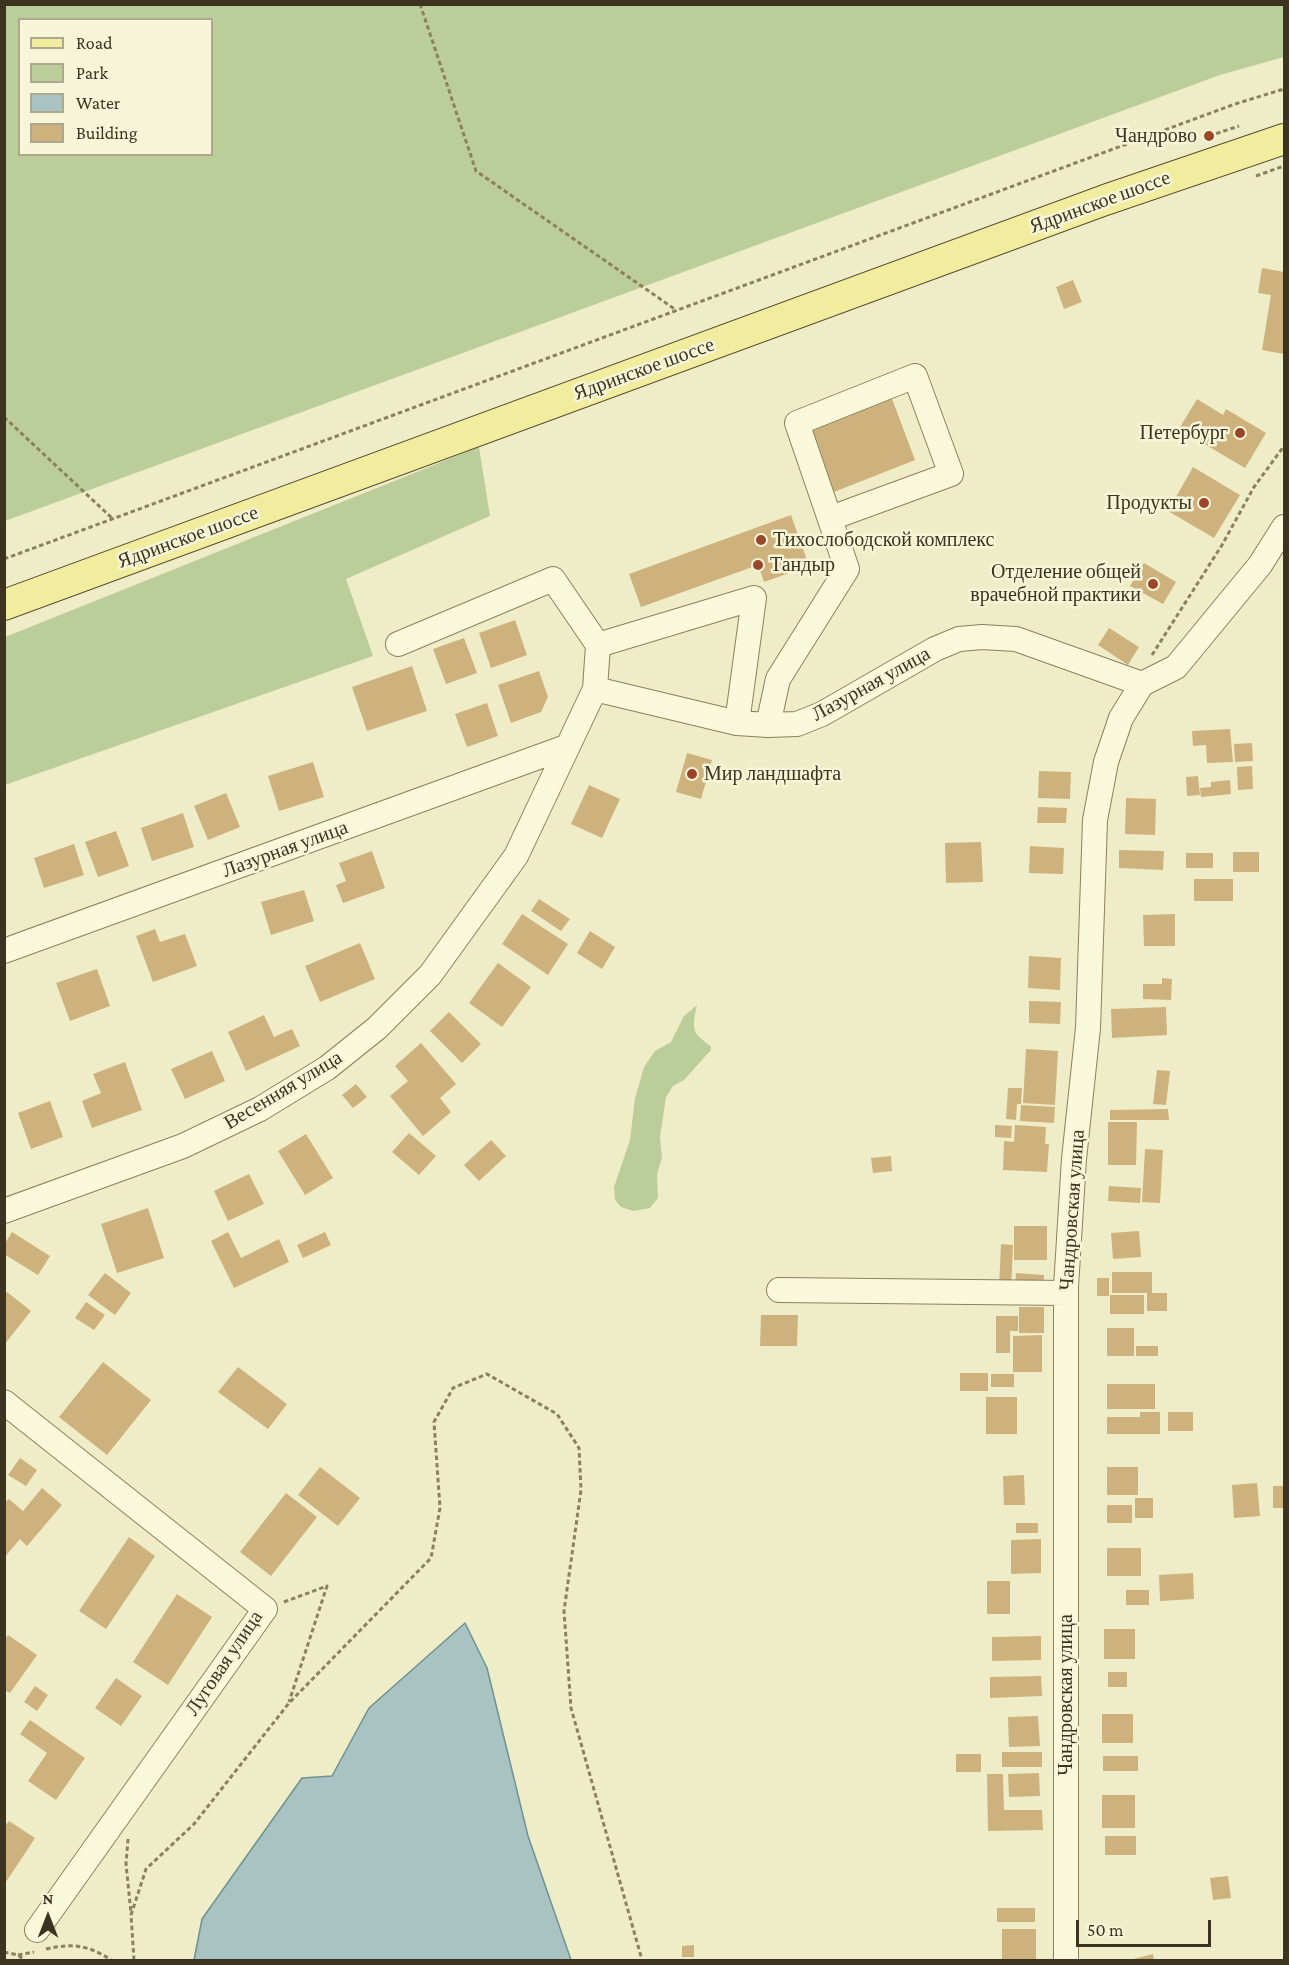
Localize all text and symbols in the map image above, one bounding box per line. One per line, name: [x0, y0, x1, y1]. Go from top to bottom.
legend: [18, 18, 213, 156]
text: Road: [76, 33, 113, 53]
text: Park: [76, 63, 108, 83]
text: Water: [76, 93, 120, 113]
text: Building: [76, 123, 137, 143]
place label: Чандрово: [1115, 124, 1197, 148]
marker: Чандрово: [1202, 129, 1216, 143]
street label: Ядринское шоссе: [1026, 165, 1174, 239]
street label: Ядринское шоссе: [570, 332, 718, 406]
place label: Петербург: [1139, 421, 1228, 445]
marker: Петербург: [1233, 426, 1247, 440]
place label: Продукты: [1106, 491, 1192, 515]
marker: Продукты: [1197, 496, 1211, 510]
street label: Ядринское шоссе: [114, 500, 262, 574]
place label: Тихослободской комплекс: [773, 528, 994, 552]
marker: Тихослободской комплекс: [754, 533, 768, 547]
place label: Тандыр: [770, 553, 835, 577]
marker: Тандыр: [751, 558, 765, 572]
place label: Отделение общей врачебной практики: [970, 560, 1141, 607]
marker: Отделение общей врачебной практики: [1146, 577, 1160, 591]
street label: Лазурная улица: [808, 642, 934, 726]
place label: Мир ландшафта: [704, 762, 841, 786]
marker: Мир ландшафта: [685, 767, 699, 781]
street label: Лазурная улица: [219, 815, 351, 883]
street label: Весенняя улица: [220, 1045, 346, 1135]
street label: Чандровская улица: [1054, 1129, 1090, 1291]
street label: Луговая улица: [180, 1606, 268, 1720]
street label: Чандровская улица: [1054, 1614, 1078, 1776]
north arrow: [18, 1887, 78, 1947]
text: N: [43, 1890, 53, 1907]
scale bar: [1079, 1908, 1214, 1946]
text: 50 m: [1087, 1920, 1124, 1940]

